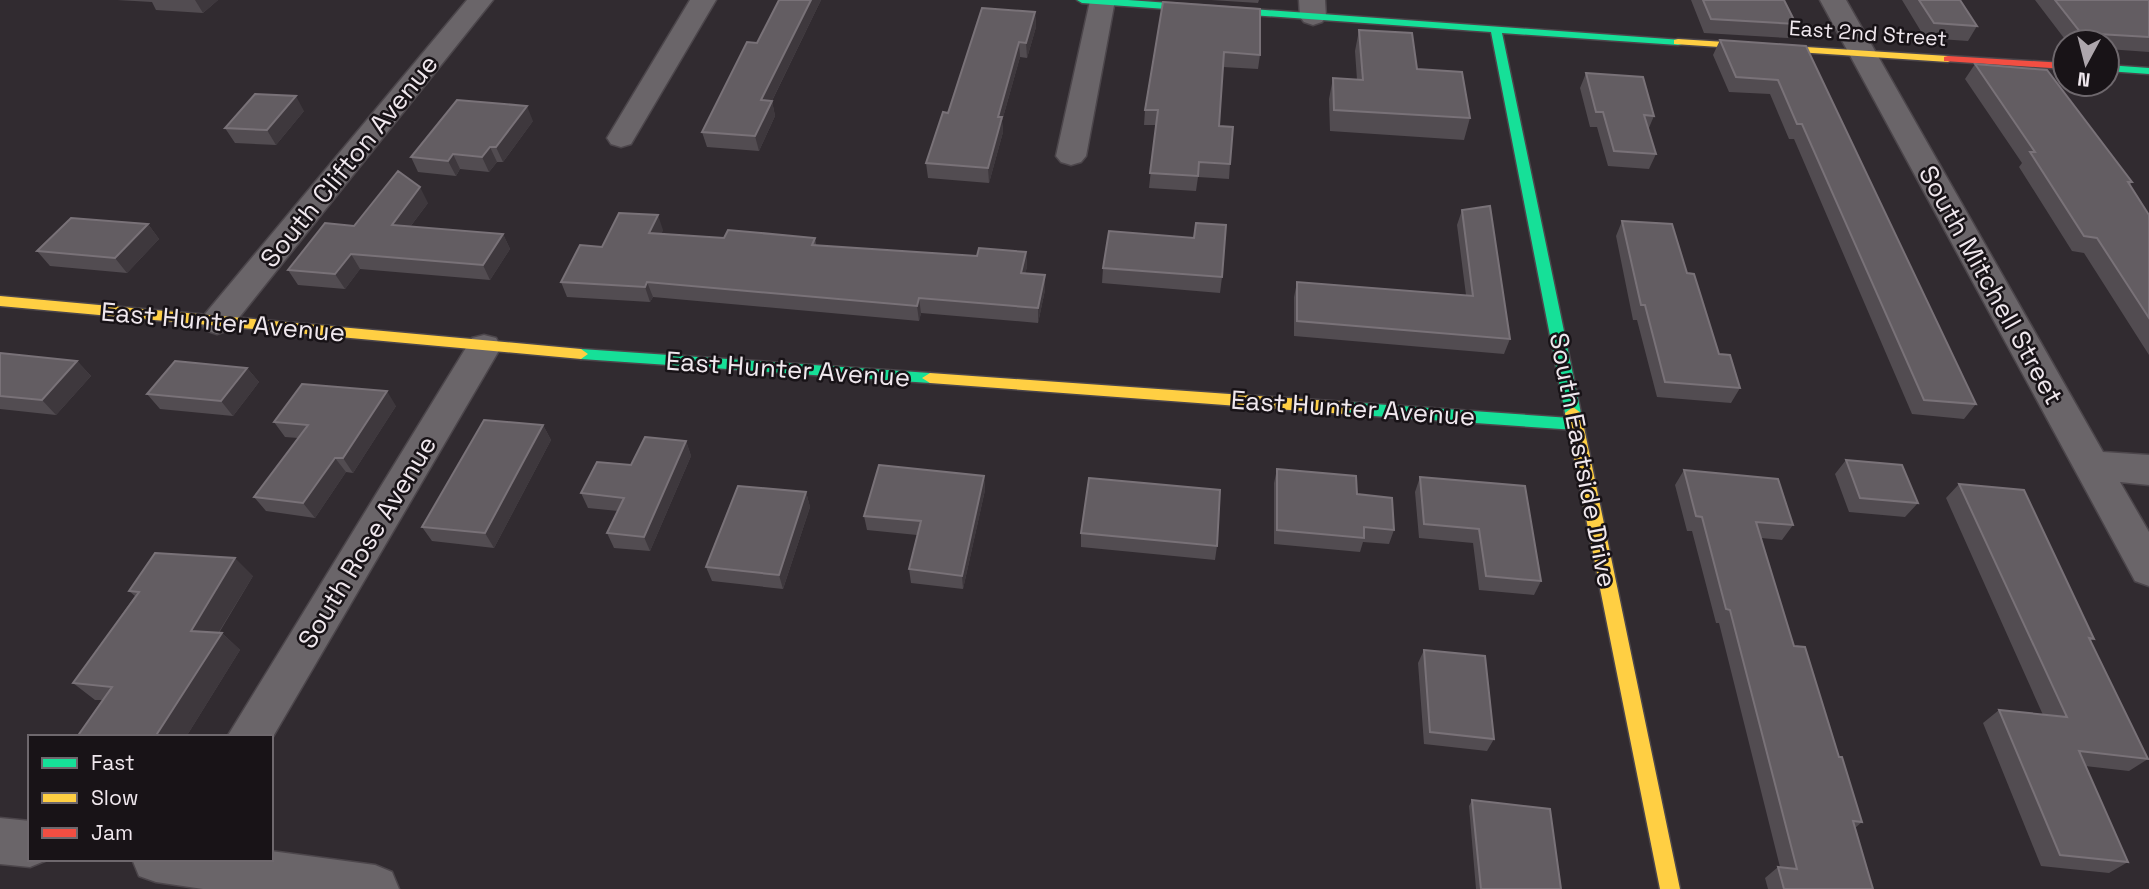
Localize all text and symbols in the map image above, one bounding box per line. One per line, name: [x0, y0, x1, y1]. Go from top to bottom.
street label: East 2nd Street: [1788, 14, 1948, 52]
north arrow: [2051, 28, 2121, 98]
street label: South Clifton Avenue: [253, 47, 445, 275]
text: N: [2076, 66, 2092, 93]
street label: South Mitchell Street: [1911, 159, 2071, 411]
street label: East Hunter Avenue: [100, 294, 346, 350]
street label: South Eastside Drive: [1542, 330, 1624, 590]
street label: East Hunter Avenue: [665, 343, 911, 395]
street label: East Hunter Avenue: [1230, 382, 1476, 434]
street label: South Rose Avenue: [290, 429, 444, 655]
legend: [28, 735, 273, 861]
text: Fast: [91, 749, 135, 776]
text: Slow: [91, 784, 139, 811]
text: Jam: [91, 819, 133, 846]

